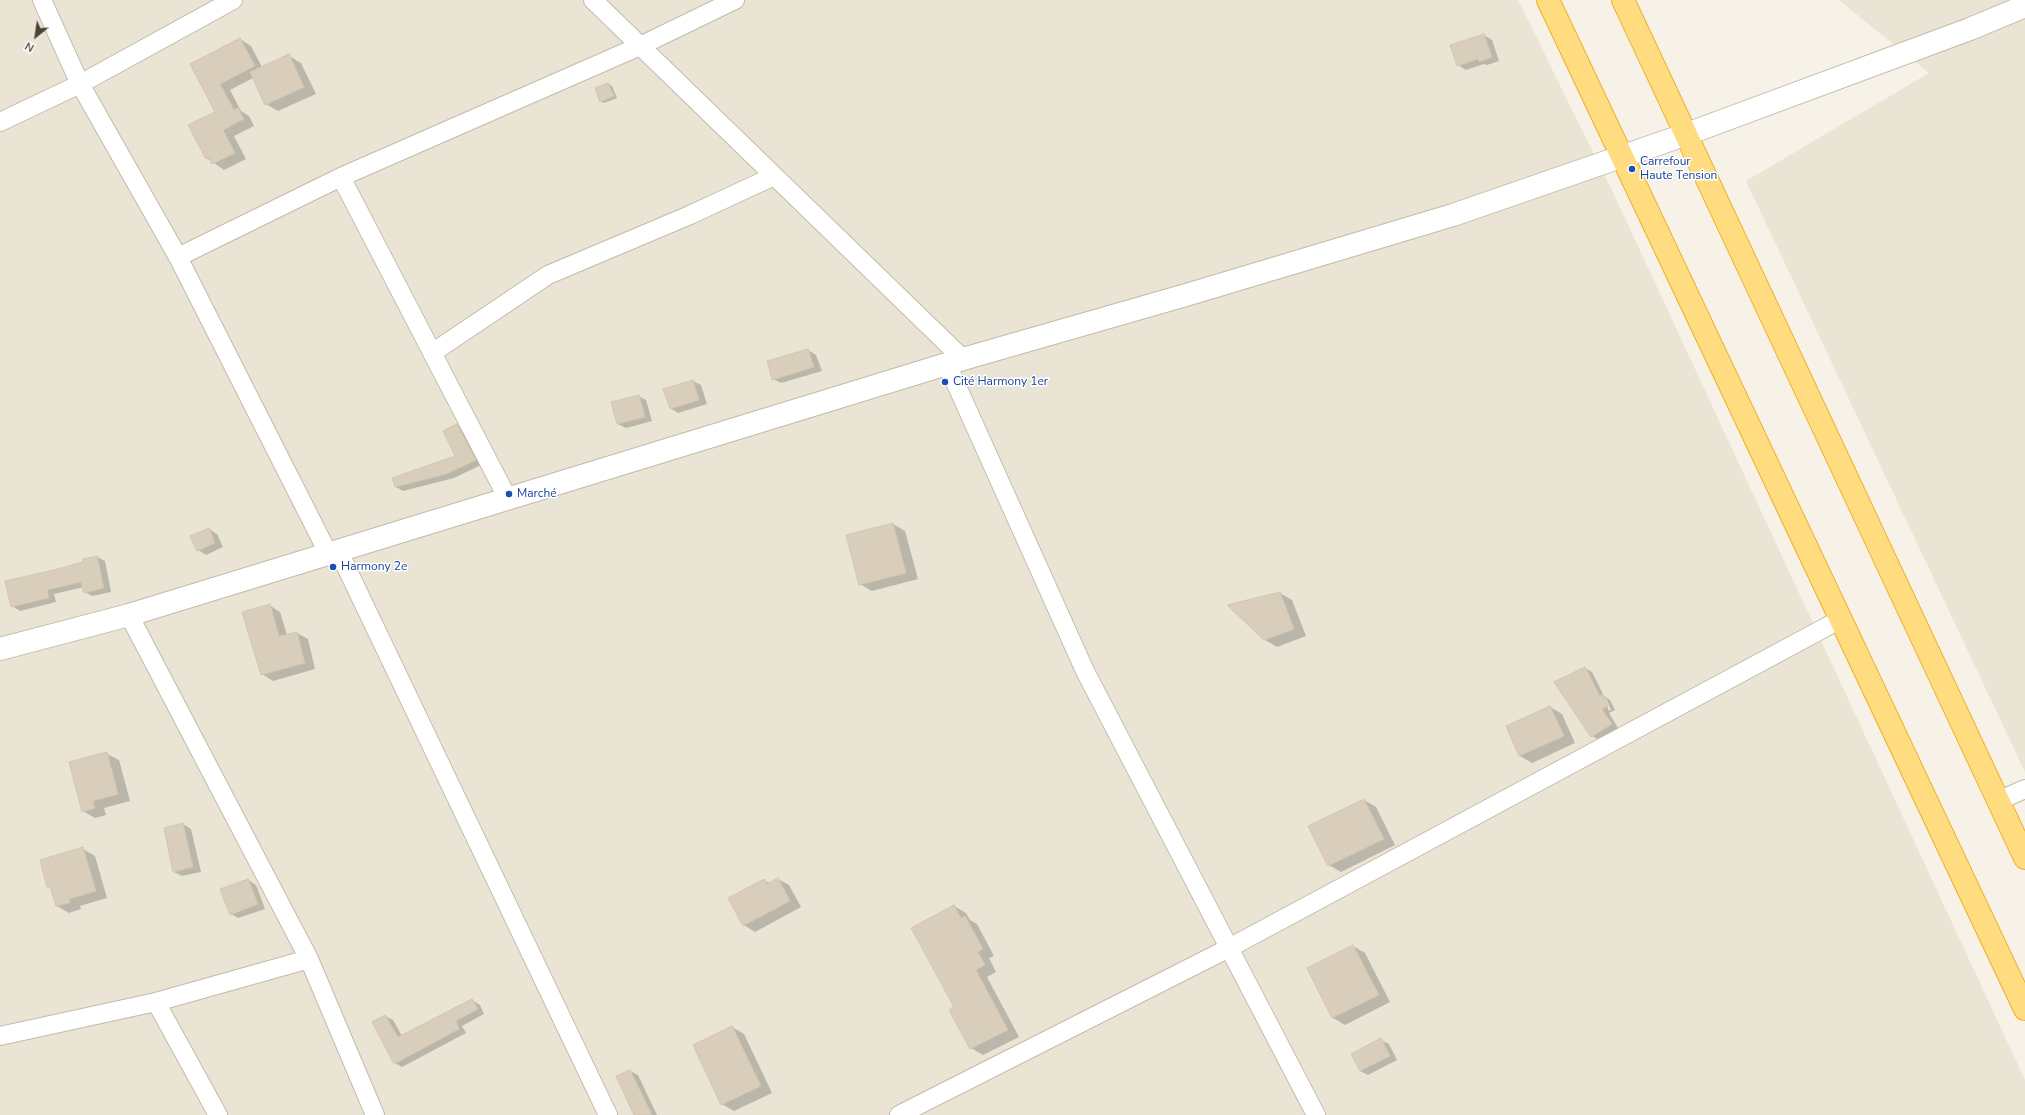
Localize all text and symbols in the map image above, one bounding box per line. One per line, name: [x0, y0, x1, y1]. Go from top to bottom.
north arrow: [16, 16, 56, 56]
text: N: [22, 38, 37, 55]
place label: Carrefour Haute Tension: [1640, 155, 1717, 183]
marker: Carrefour Haute Tension: [1627, 164, 1637, 174]
place label: Cité Harmony 1er: [953, 375, 1048, 389]
marker: Cité Harmony 1er: [940, 377, 950, 387]
place label: Marché: [517, 487, 557, 501]
marker: Marché: [504, 489, 514, 499]
place label: Harmony 2e: [341, 560, 407, 574]
marker: Harmony 2e: [328, 562, 338, 572]

